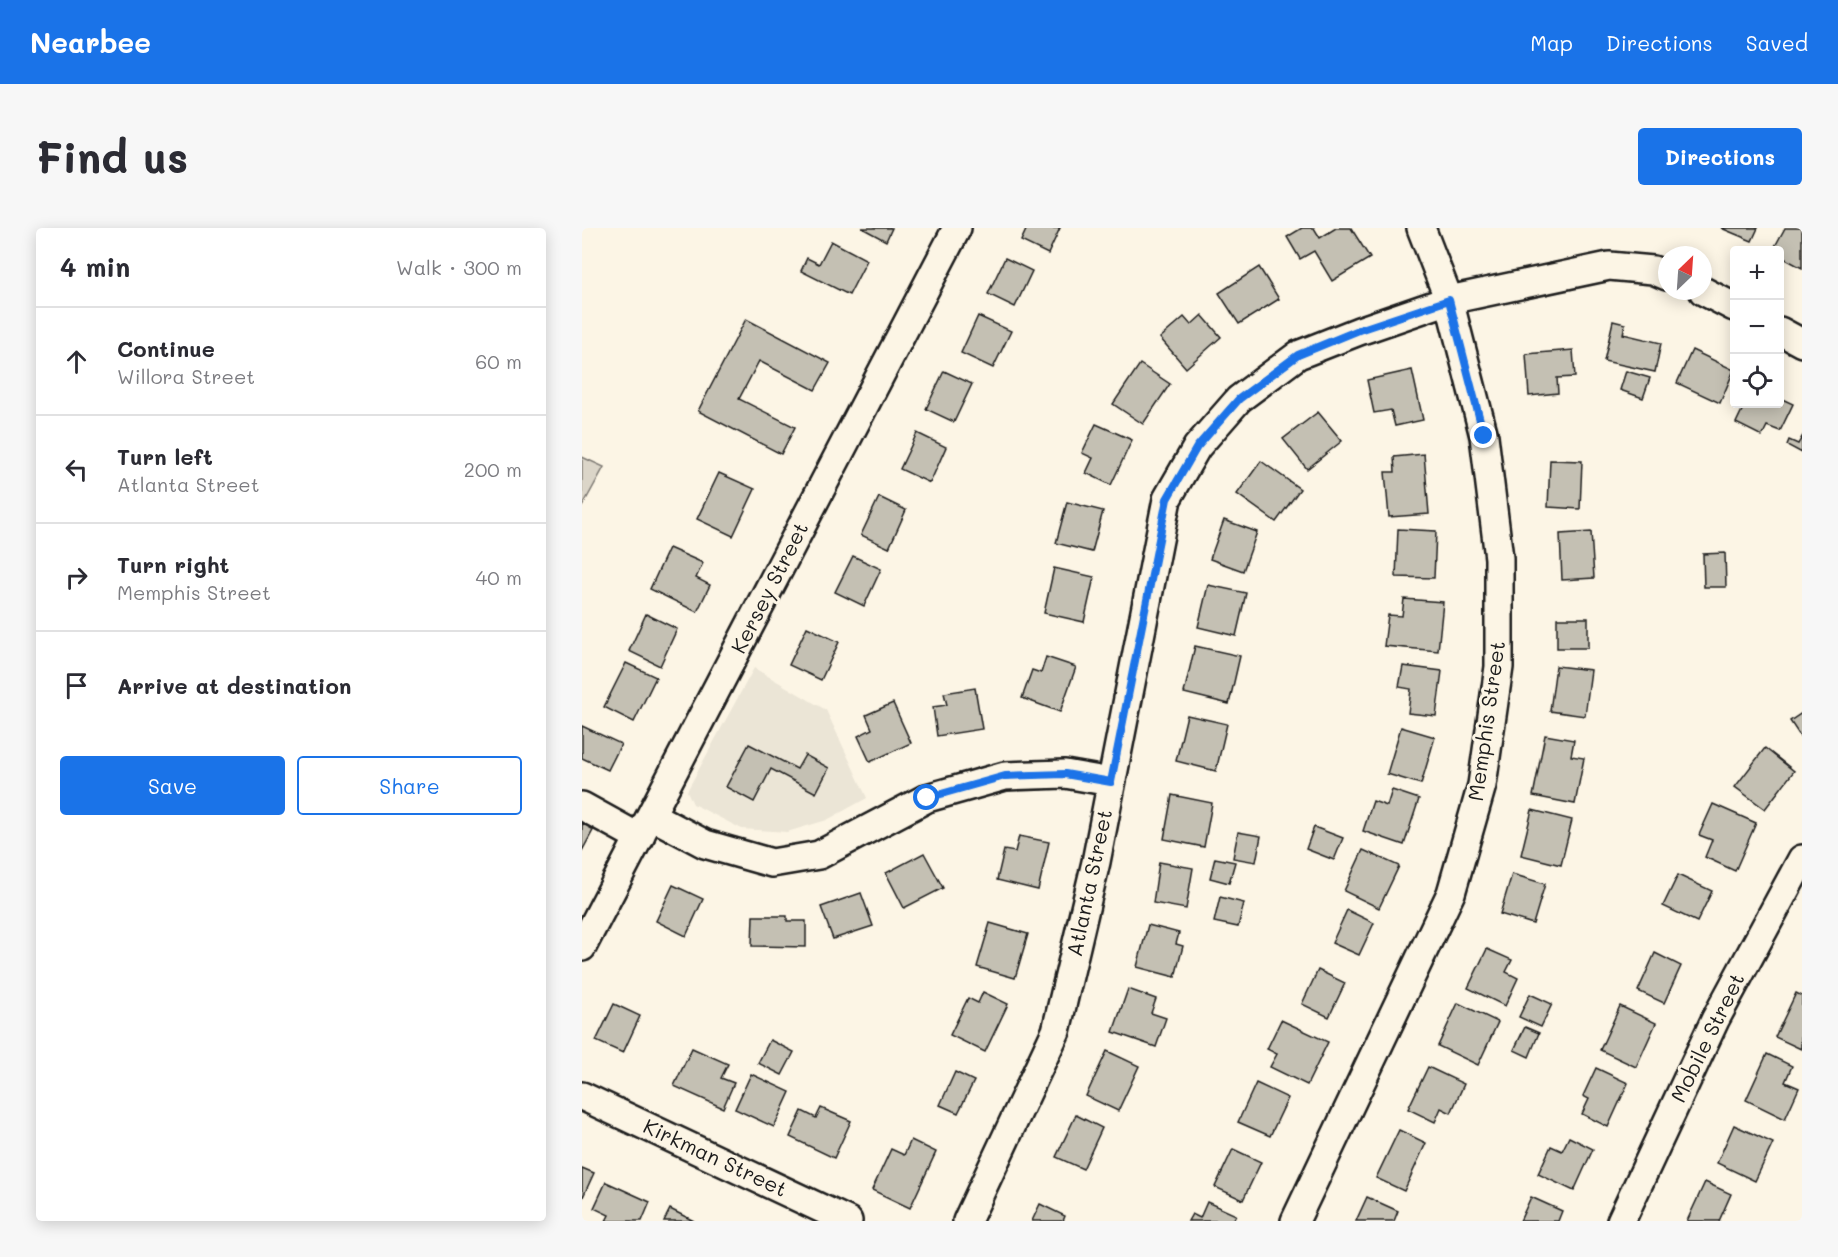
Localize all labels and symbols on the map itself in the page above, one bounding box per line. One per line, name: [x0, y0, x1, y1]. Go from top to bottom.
north arrow: [1658, 246, 1712, 300]
route end: [1470, 422, 1496, 448]
street label: Kersey Street: [724, 517, 813, 658]
street label: Memphis Street: [1461, 639, 1510, 803]
route start: [913, 784, 939, 810]
street label: Atlanta Street: [1060, 807, 1117, 959]
street label: Mobile Street: [1664, 968, 1750, 1107]
street label: Kirkman Street: [639, 1111, 792, 1202]

